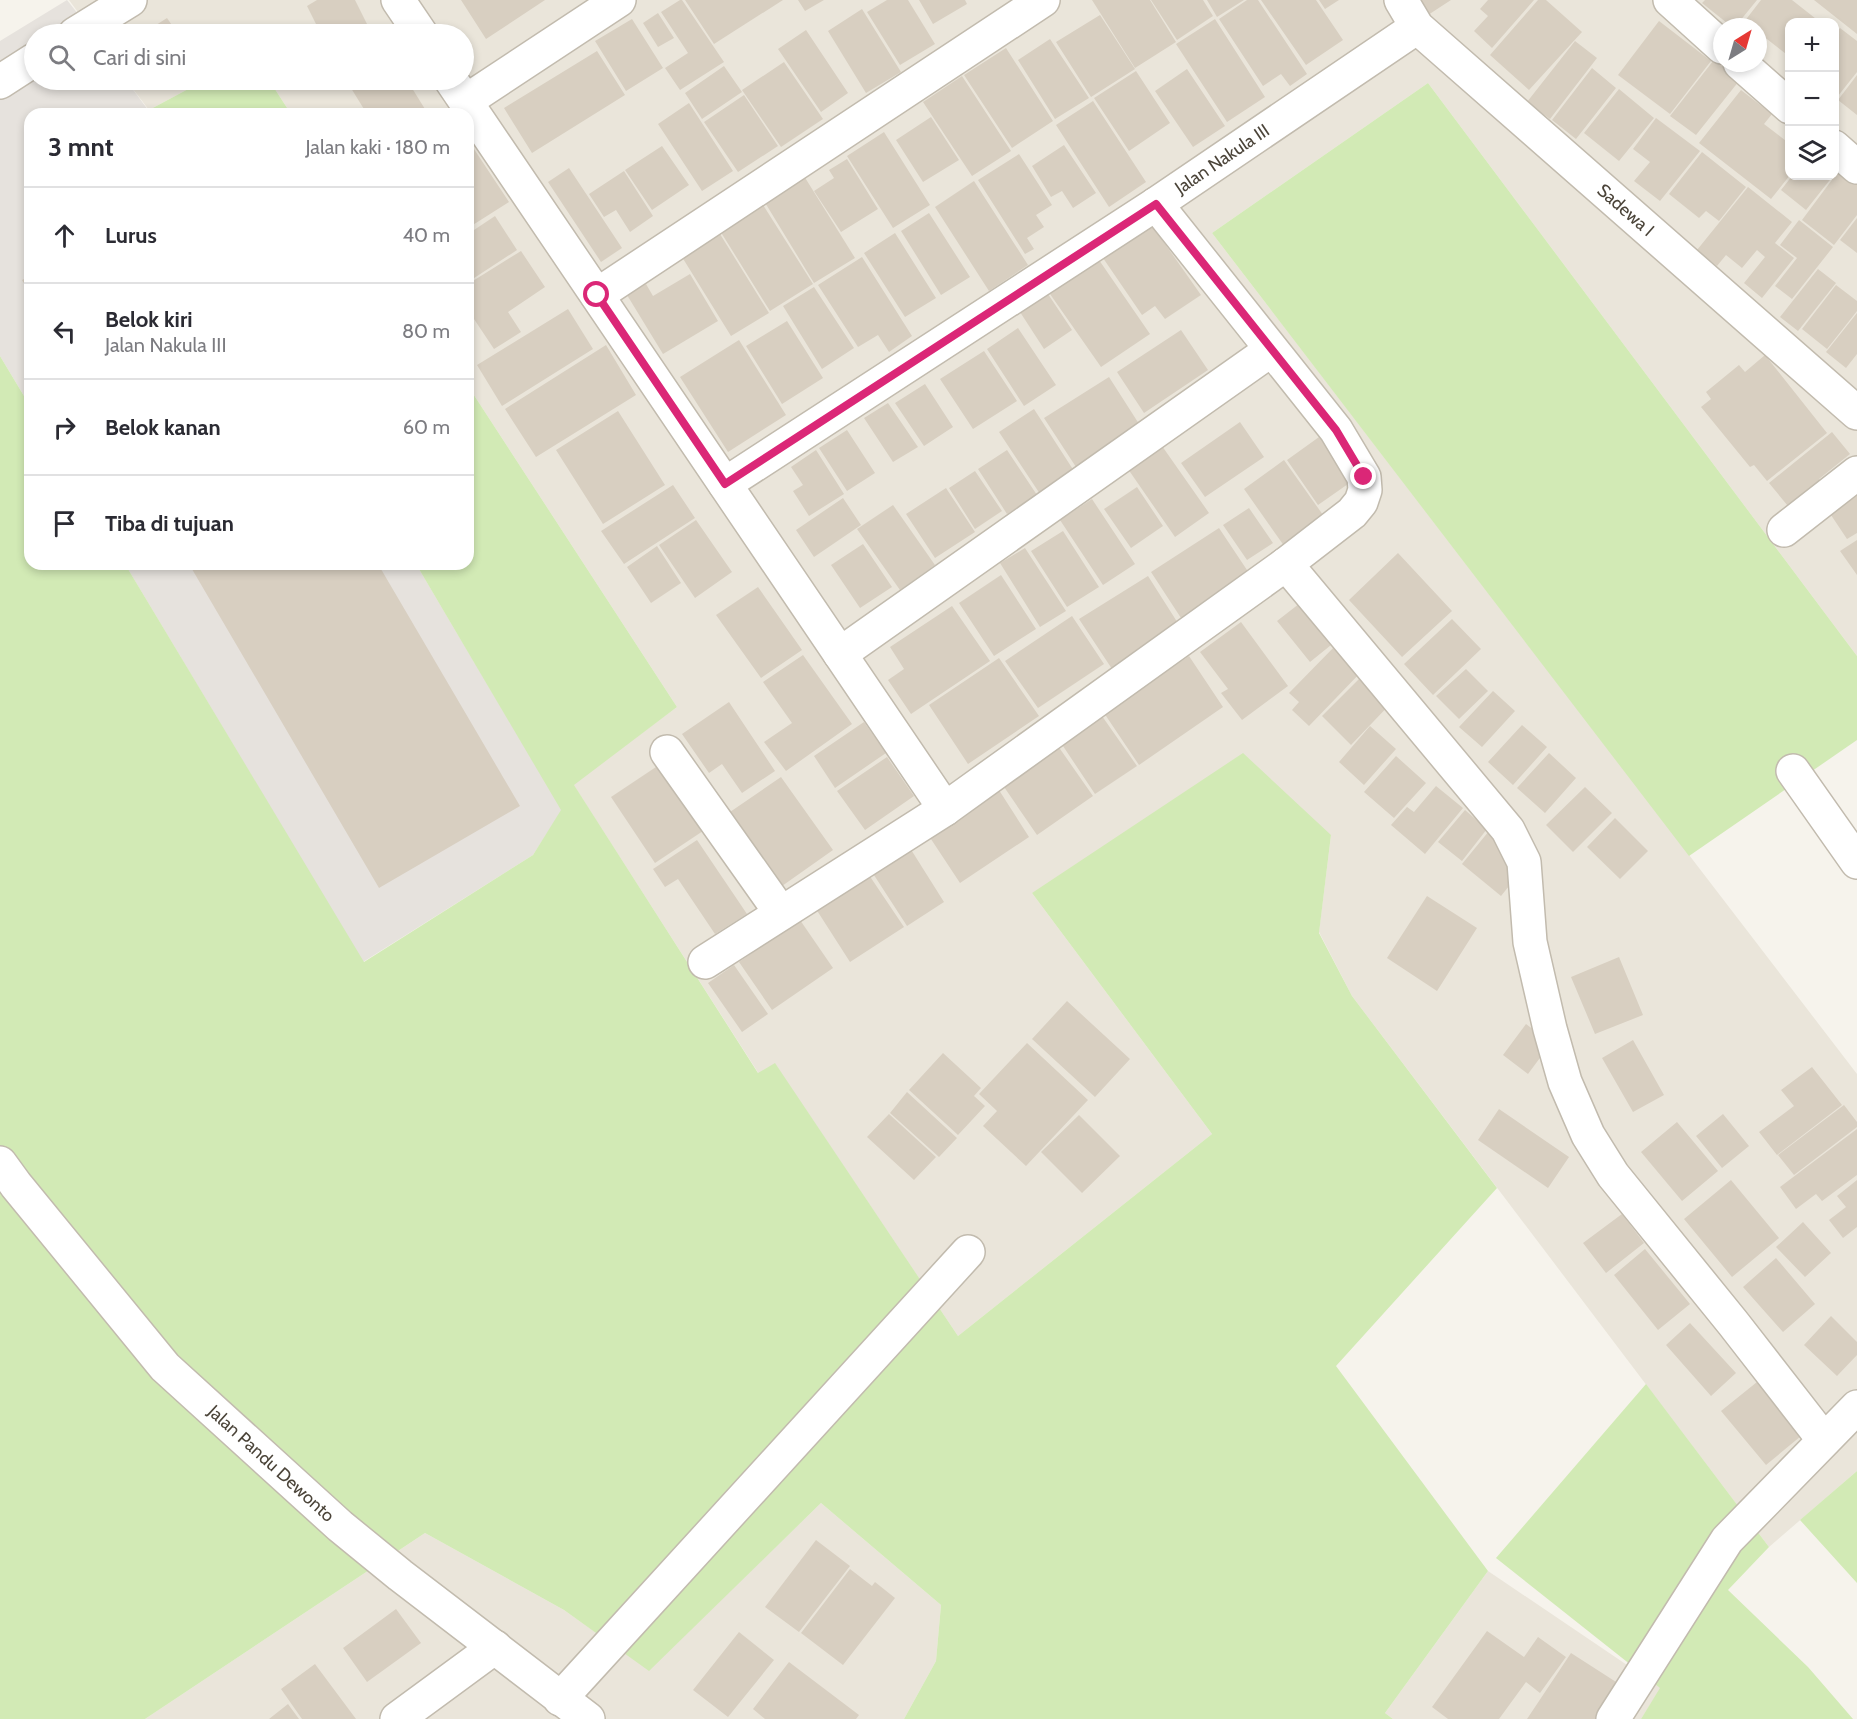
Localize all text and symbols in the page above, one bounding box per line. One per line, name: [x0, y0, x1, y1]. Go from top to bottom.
north arrow: [1713, 18, 1767, 72]
map controls: [1785, 18, 1839, 180]
button: +: [1785, 18, 1839, 72]
search box: [24, 24, 474, 90]
icon: search: [45, 41, 78, 74]
text: Cari di sini: [93, 44, 186, 71]
button: −: [1785, 72, 1839, 126]
street label: Jalan Nakula III: [1170, 119, 1274, 199]
button: layers: [1785, 126, 1839, 180]
text: 3 mnt: [48, 131, 114, 163]
text: Jalan kaki · 180 m: [305, 135, 450, 159]
street label: Sadewa I: [1593, 179, 1659, 241]
icon: ahead: [48, 219, 81, 252]
text: Lurus: [105, 222, 157, 249]
text: 40 m: [402, 223, 450, 247]
route start: [583, 281, 609, 307]
text: Belok kiri: [105, 306, 192, 333]
icon: left: [48, 315, 81, 348]
text: 80 m: [402, 319, 450, 343]
text: Jalan Nakula III: [105, 333, 227, 357]
icon: right: [48, 411, 81, 444]
text: Belok kanan: [105, 414, 221, 441]
text: 60 m: [403, 415, 450, 439]
route end: [1350, 463, 1376, 489]
icon: arrive: [48, 507, 81, 540]
text: Tiba di tujuan: [105, 510, 234, 537]
street label: Jalan Pandu Dewonto: [203, 1400, 339, 1527]

